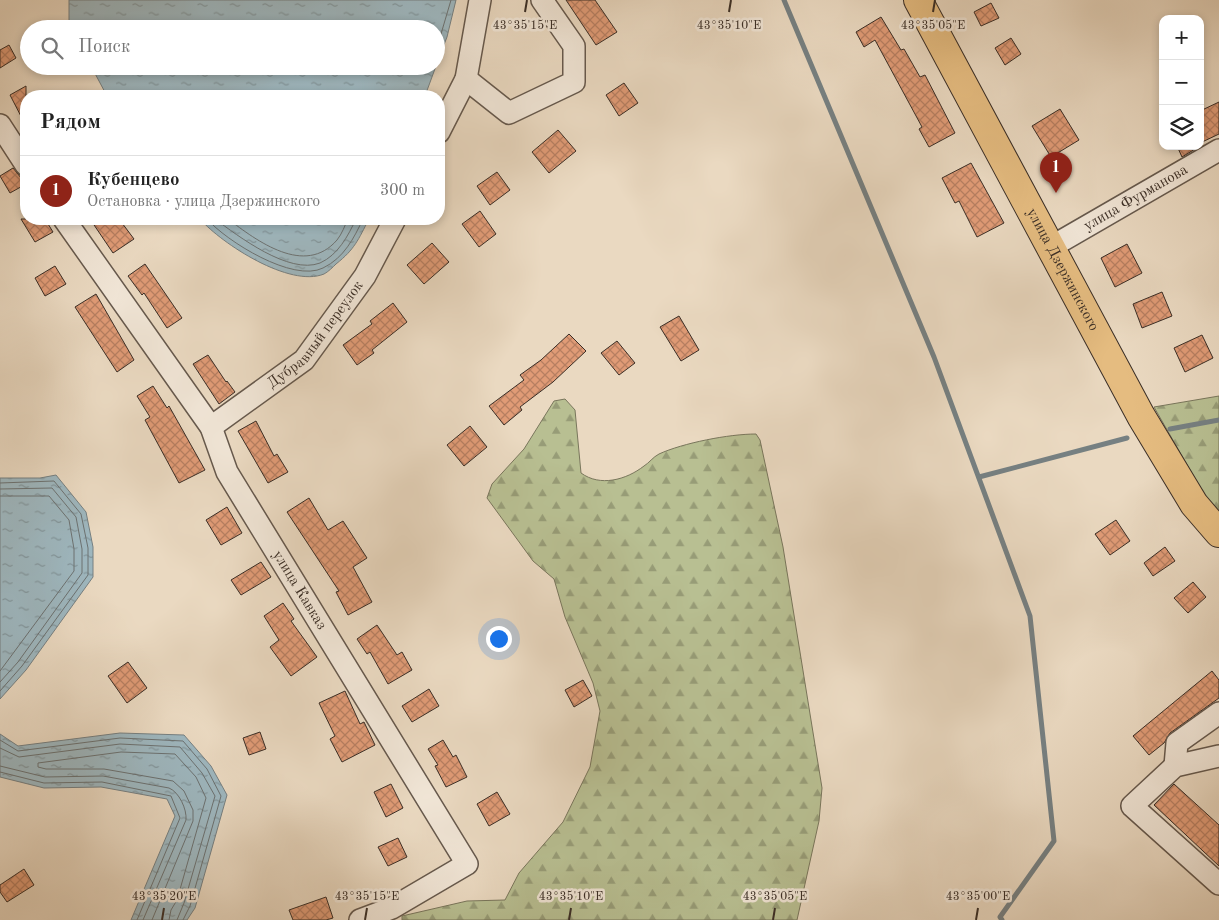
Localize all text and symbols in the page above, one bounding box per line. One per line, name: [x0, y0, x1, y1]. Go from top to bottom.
map controls: [1159, 15, 1204, 150]
button: +: [1159, 15, 1204, 60]
text: 43°35'15"E: [493, 19, 557, 32]
text: 43°35'10"E: [697, 19, 761, 32]
text: 43°35'05"E: [901, 19, 965, 32]
search box: [20, 20, 445, 75]
icon: search: [38, 34, 66, 62]
text: Поиск: [78, 38, 130, 57]
button: −: [1159, 60, 1204, 105]
button: layers: [1159, 105, 1204, 150]
text: Рядом: [40, 112, 101, 133]
pin: 1: [1040, 152, 1072, 193]
street label: улица Фурманова: [1081, 162, 1191, 234]
text: Кубенцево: [87, 171, 180, 190]
text: 1: [51, 183, 61, 199]
text: 300 m: [380, 183, 425, 199]
text: Остановка · улица Дзержинского: [87, 194, 320, 210]
street label: улица Дзержинского: [1024, 206, 1101, 334]
street label: Дубравный переулок: [265, 278, 367, 391]
street label: улица Кавказ: [270, 548, 329, 632]
your location: [486, 626, 512, 652]
text: 43°35'20"E: [132, 890, 196, 903]
text: 43°35'15"E: [335, 890, 399, 903]
text: 43°35'10"E: [539, 890, 603, 903]
text: 43°35'05"E: [743, 890, 807, 903]
text: 43°35'00"E: [946, 890, 1010, 903]

